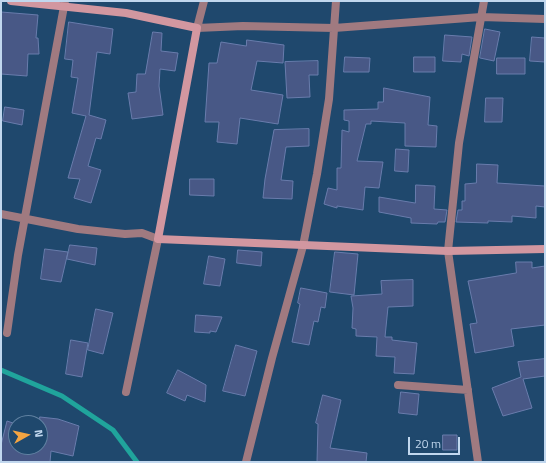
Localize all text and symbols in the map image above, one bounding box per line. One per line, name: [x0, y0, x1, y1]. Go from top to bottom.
north arrow: [8, 415, 48, 455]
text: N: [30, 429, 47, 438]
scale bar: [410, 429, 462, 455]
text: 20 m: [415, 434, 441, 453]

